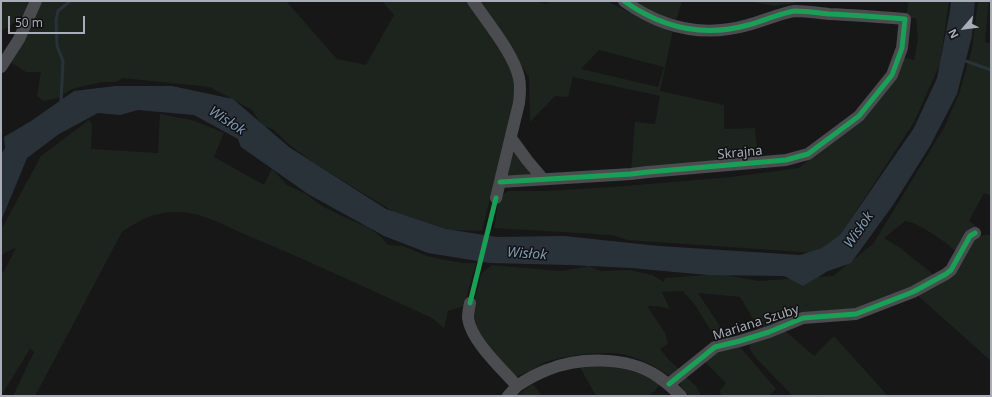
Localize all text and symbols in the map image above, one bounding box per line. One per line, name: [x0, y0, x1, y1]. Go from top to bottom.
scale bar: [10, 8, 87, 34]
north arrow: [944, 8, 984, 48]
text: 50 m: [15, 14, 43, 31]
text: N: [944, 26, 962, 41]
water label: Wisłok: [206, 103, 248, 139]
street label: Skrajna: [717, 143, 763, 163]
water label: Wisłok: [841, 209, 877, 251]
water label: Wisłok: [506, 244, 548, 264]
street label: Mariana Szuby: [711, 302, 801, 344]

